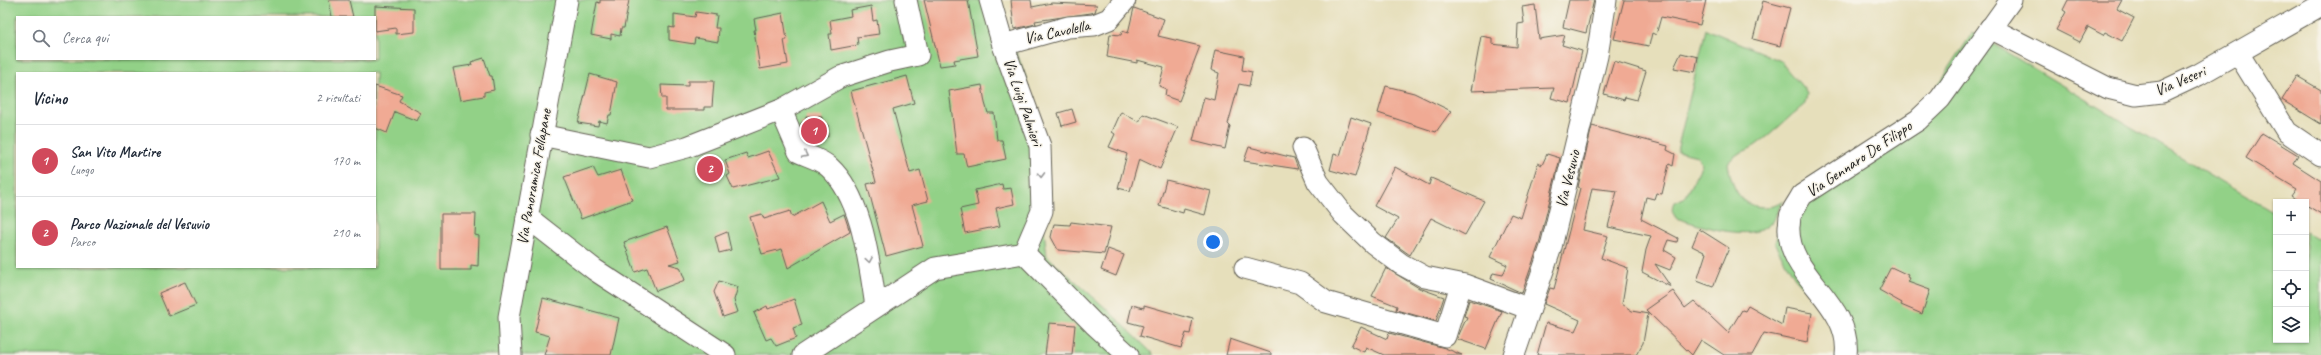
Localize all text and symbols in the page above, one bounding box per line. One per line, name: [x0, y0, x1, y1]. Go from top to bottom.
street label: Via Cavolella: [1023, 15, 1093, 49]
search box: [16, 16, 376, 60]
icon: search: [30, 27, 52, 49]
text: Cerca qui: [62, 29, 108, 48]
street label: Via Luigi Palmieri: [999, 55, 1048, 150]
street label: Via Veseri: [2152, 61, 2210, 101]
text: Vicino: [32, 88, 67, 109]
text: 2 risultati: [316, 90, 360, 106]
street label: Via Panoramica Fellapane: [512, 106, 556, 246]
pin: 1: [801, 116, 827, 146]
street label: Via Gennaro De Filippo: [1802, 116, 1917, 202]
text: San Vito Martire: [70, 143, 160, 162]
street label: Via Vesuvio: [1551, 147, 1585, 210]
one-way arrow: [801, 150, 809, 158]
text: 1: [42, 153, 48, 169]
text: 170 m: [332, 153, 360, 169]
pin: 2: [697, 154, 723, 184]
text: Luogo: [70, 162, 94, 178]
one-way arrow: [1037, 172, 1045, 178]
map controls: [2273, 199, 2309, 343]
button: +: [2273, 199, 2309, 235]
text: Parco Nazionale del Vesuvio: [70, 215, 209, 234]
text: 2: [42, 225, 48, 241]
text: 210 m: [332, 225, 360, 241]
your location: [1203, 232, 1223, 252]
text: Parco: [70, 234, 95, 250]
button: −: [2273, 235, 2309, 271]
one-way arrow: [864, 257, 873, 264]
button: locate: [2273, 271, 2309, 307]
button: layers: [2273, 307, 2309, 343]

